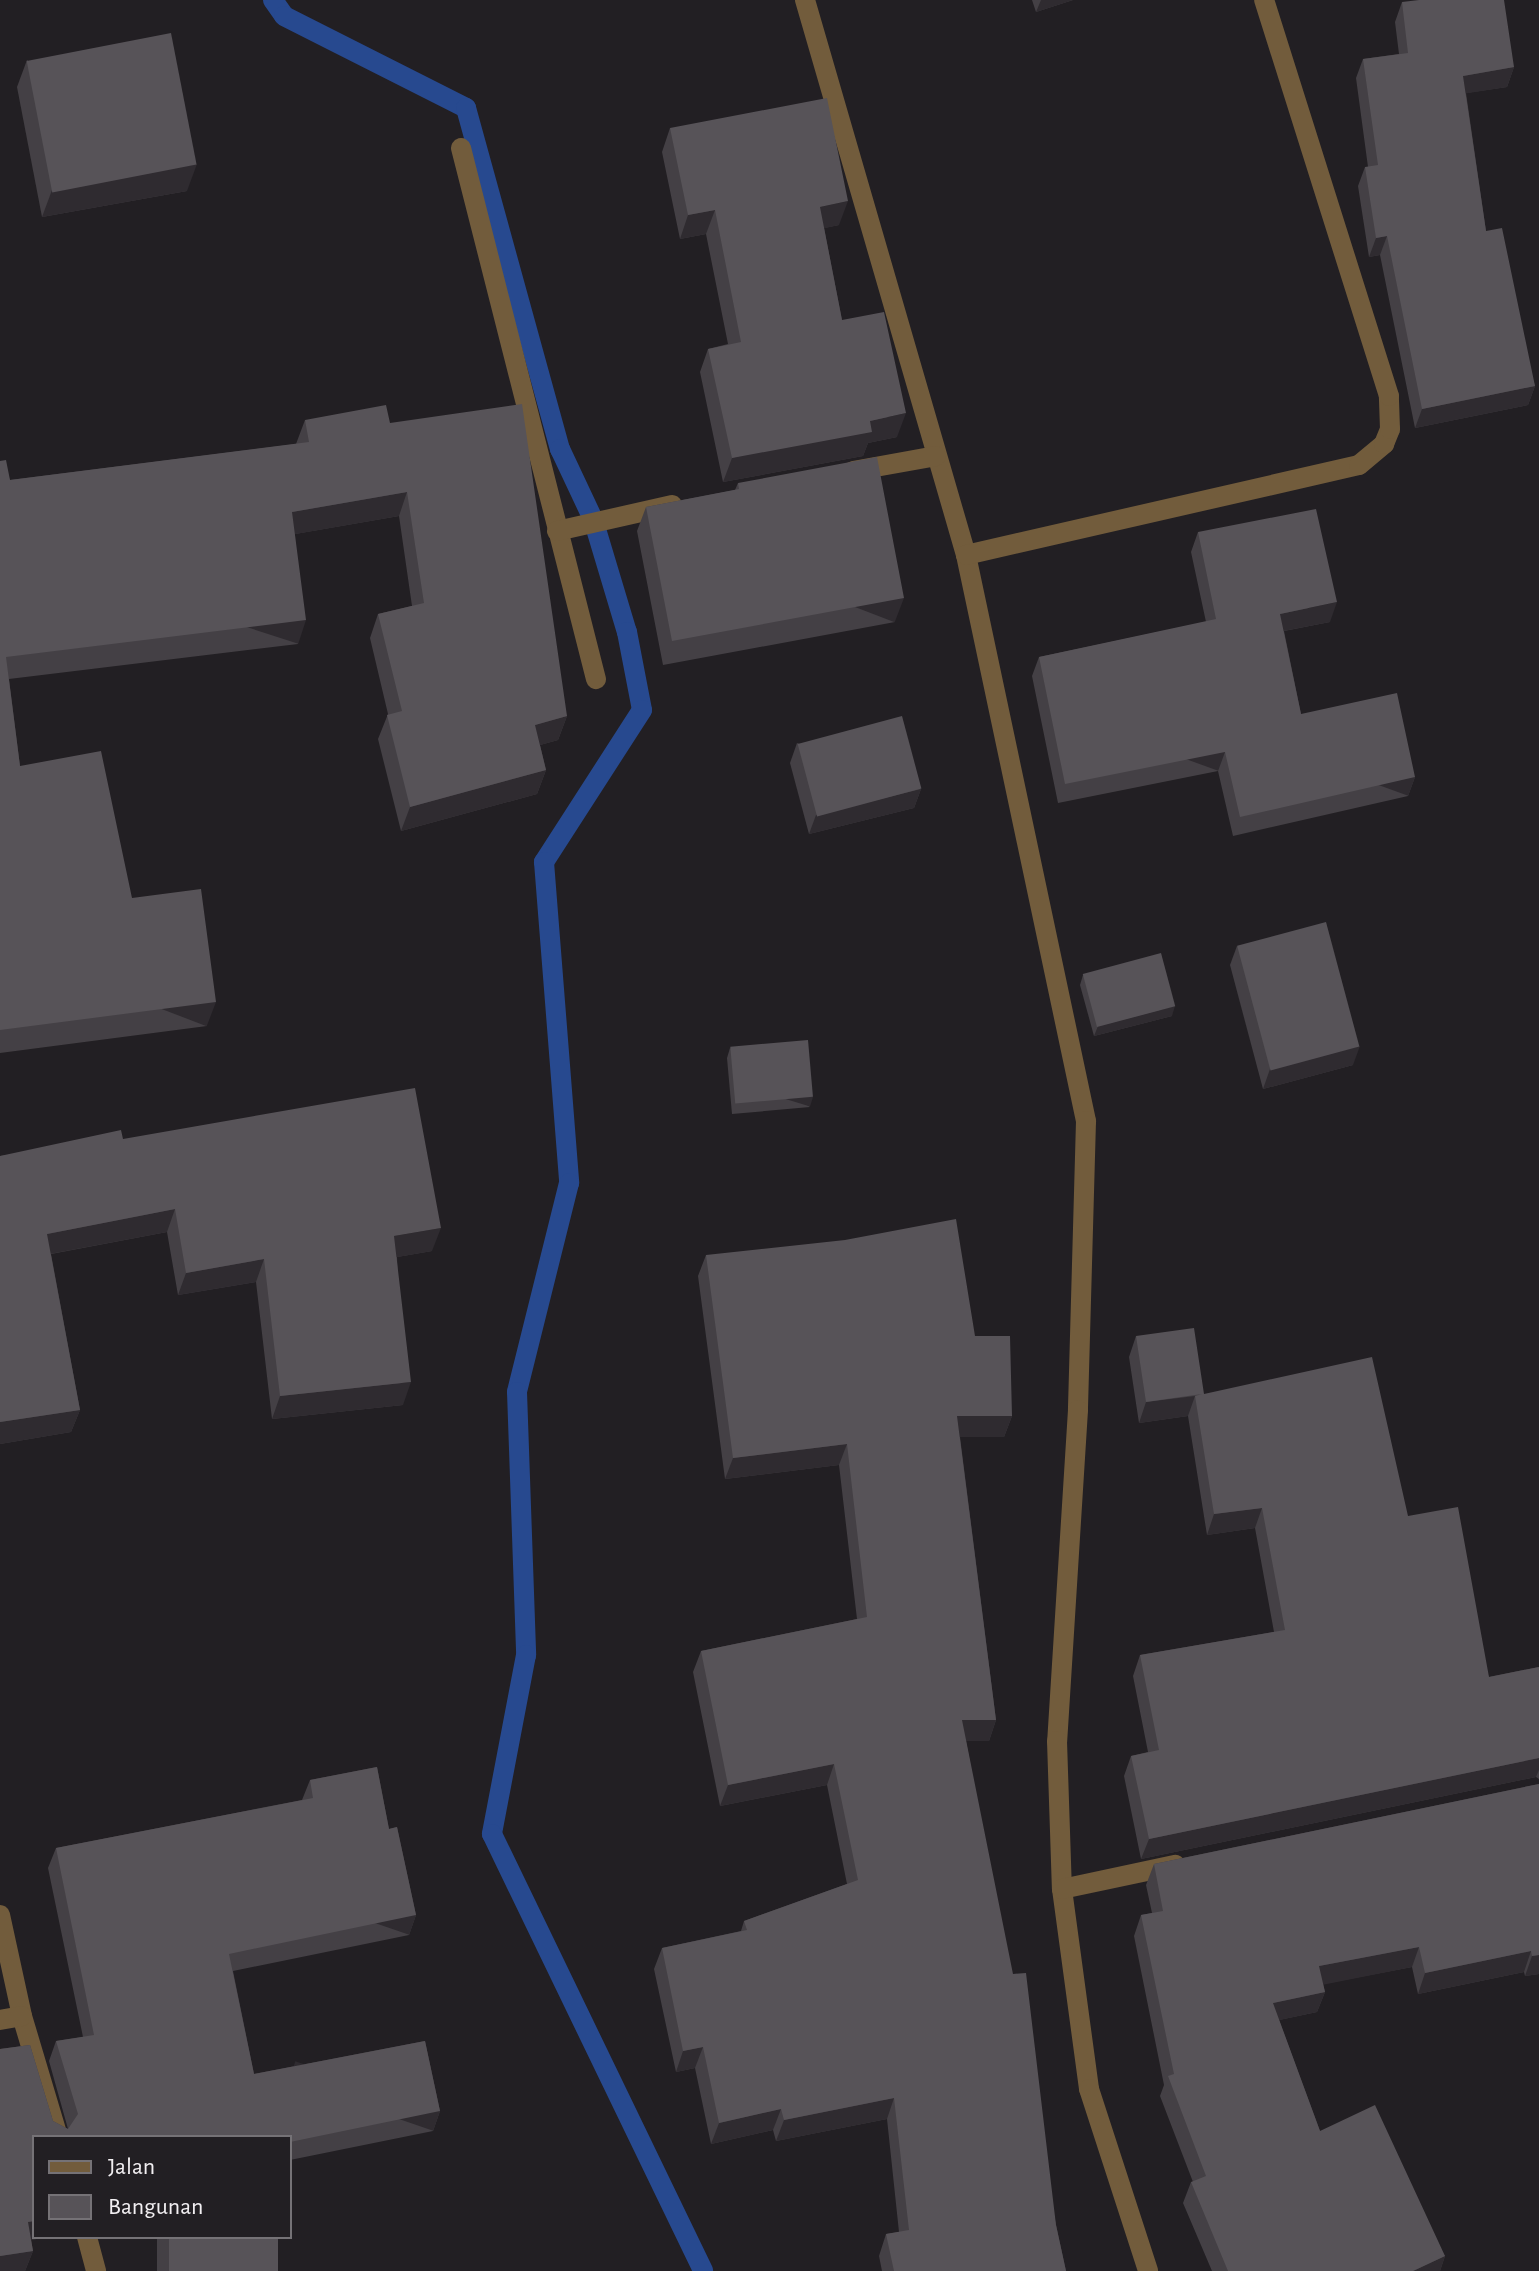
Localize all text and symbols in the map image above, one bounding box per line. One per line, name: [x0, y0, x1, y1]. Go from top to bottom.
legend: [32, 2135, 292, 2239]
text: Jalan: [108, 2155, 155, 2179]
text: Bangunan: [108, 2195, 203, 2219]

